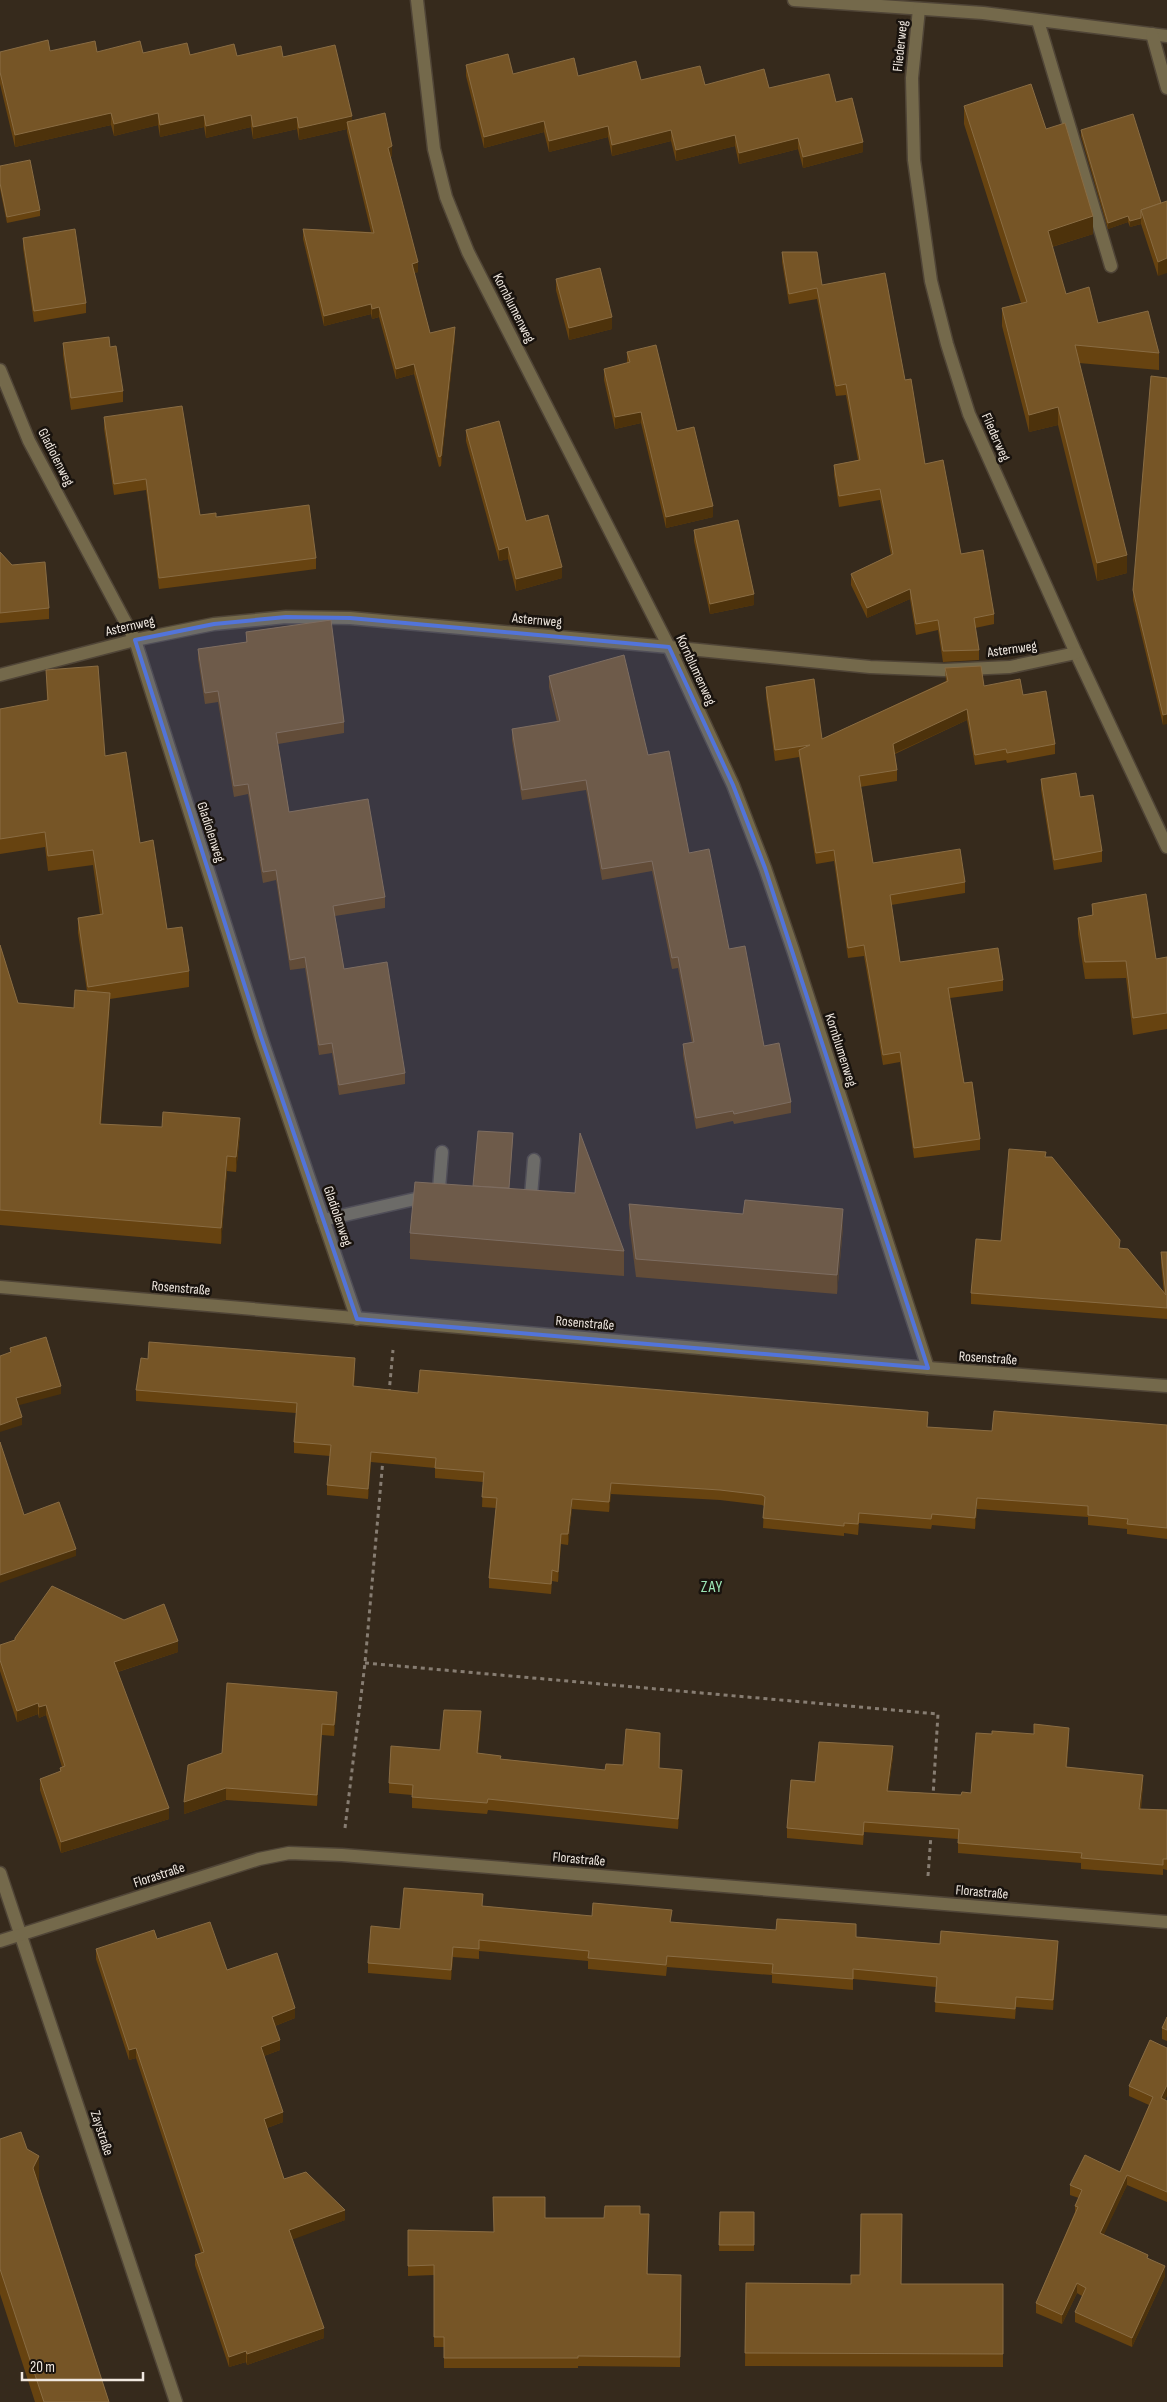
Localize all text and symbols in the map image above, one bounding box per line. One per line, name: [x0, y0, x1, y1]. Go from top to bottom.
street label: Fliederweg: [889, 19, 911, 72]
street label: Kornblumenweg: [489, 270, 539, 346]
street label: Fliederweg: [978, 410, 1014, 464]
street label: Gladiolenweg: [34, 425, 78, 489]
street label: Asternweg: [510, 609, 563, 631]
street label: Asternweg: [103, 612, 157, 640]
street label: Kornblumenweg: [672, 632, 720, 708]
street label: Asternweg: [985, 637, 1038, 661]
street label: Gladiolenweg: [193, 800, 229, 865]
street label: Kornblumenweg: [821, 1011, 861, 1089]
street label: Gladiolenweg: [320, 1184, 356, 1249]
street label: Rosenstraße: [151, 1277, 211, 1299]
street label: Rosenstraße: [555, 1312, 615, 1334]
street label: Rosenstraße: [958, 1347, 1018, 1369]
district label: ZAY: [701, 1578, 723, 1597]
street label: Florastraße: [552, 1848, 606, 1870]
street label: Florastraße: [131, 1859, 187, 1891]
street label: Florastraße: [955, 1881, 1009, 1903]
street label: Zaystraße: [87, 2108, 117, 2158]
scale bar: [22, 2350, 144, 2382]
text: 20 m: [30, 2358, 55, 2377]

